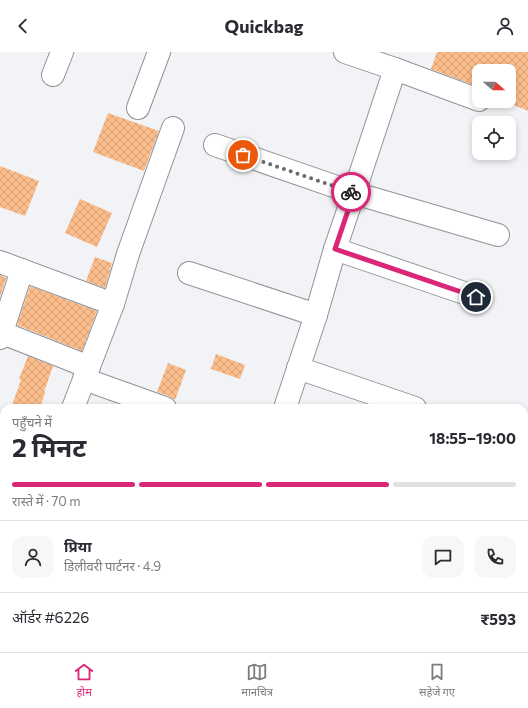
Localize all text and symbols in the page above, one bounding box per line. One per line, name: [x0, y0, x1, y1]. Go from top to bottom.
icon: back: [12, 15, 34, 37]
text: Quickbag: [224, 15, 304, 37]
icon: person: [494, 15, 516, 37]
north arrow: [472, 64, 516, 108]
map controls: [472, 64, 516, 160]
button: locate: [472, 116, 516, 160]
pin: [226, 138, 260, 172]
icon: bag: [232, 144, 254, 166]
courier: [331, 172, 371, 212]
icon: bike: [340, 181, 362, 203]
pin: [459, 280, 493, 314]
icon: home: [465, 286, 487, 308]
text: पहुँचने में: [12, 414, 52, 430]
text: 18:55–19:00: [429, 429, 516, 447]
text: 2 मिनट: [12, 431, 86, 462]
text: रास्ते में · 70 m: [12, 493, 81, 509]
button: person: [12, 536, 54, 578]
button: chat: [422, 536, 464, 578]
button: phone: [474, 536, 516, 578]
text: प्रिया: [64, 537, 92, 555]
text: डिलीवरी पार्टनर · 4.9: [64, 558, 161, 574]
text: ऑर्डर #6226: [12, 608, 89, 626]
text: ₹593: [480, 610, 516, 628]
tab: होम: [73, 661, 95, 700]
tab: मानचित्र: [241, 661, 273, 700]
tab: सहेजे गए: [419, 661, 455, 700]

